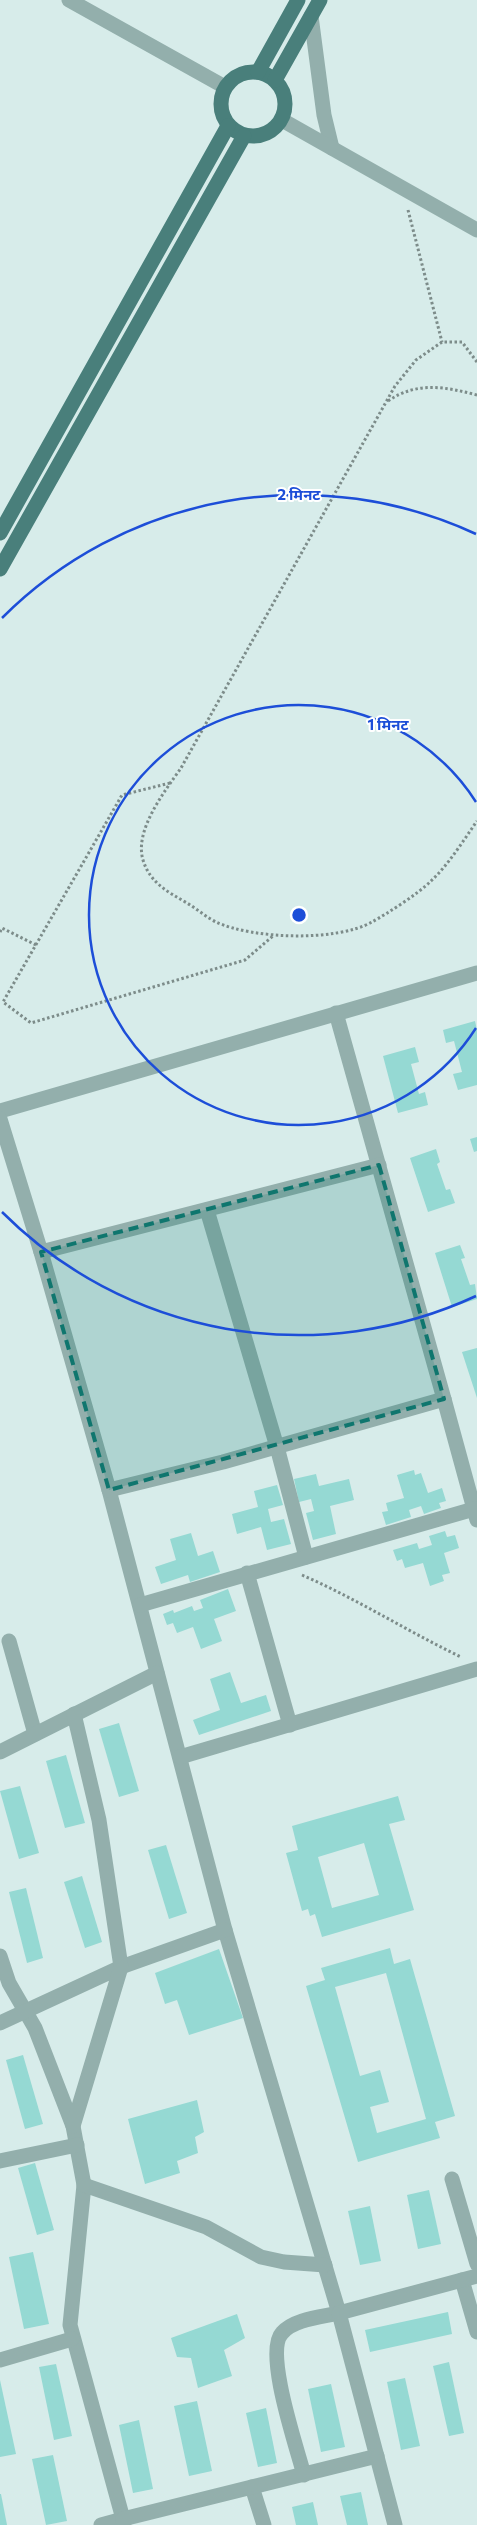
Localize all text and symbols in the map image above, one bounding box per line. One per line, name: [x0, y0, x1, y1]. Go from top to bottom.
text: 2 मिनट: [278, 485, 321, 503]
text: 1 मिनट: [367, 715, 409, 733]
centre of rings: [290, 906, 308, 924]

